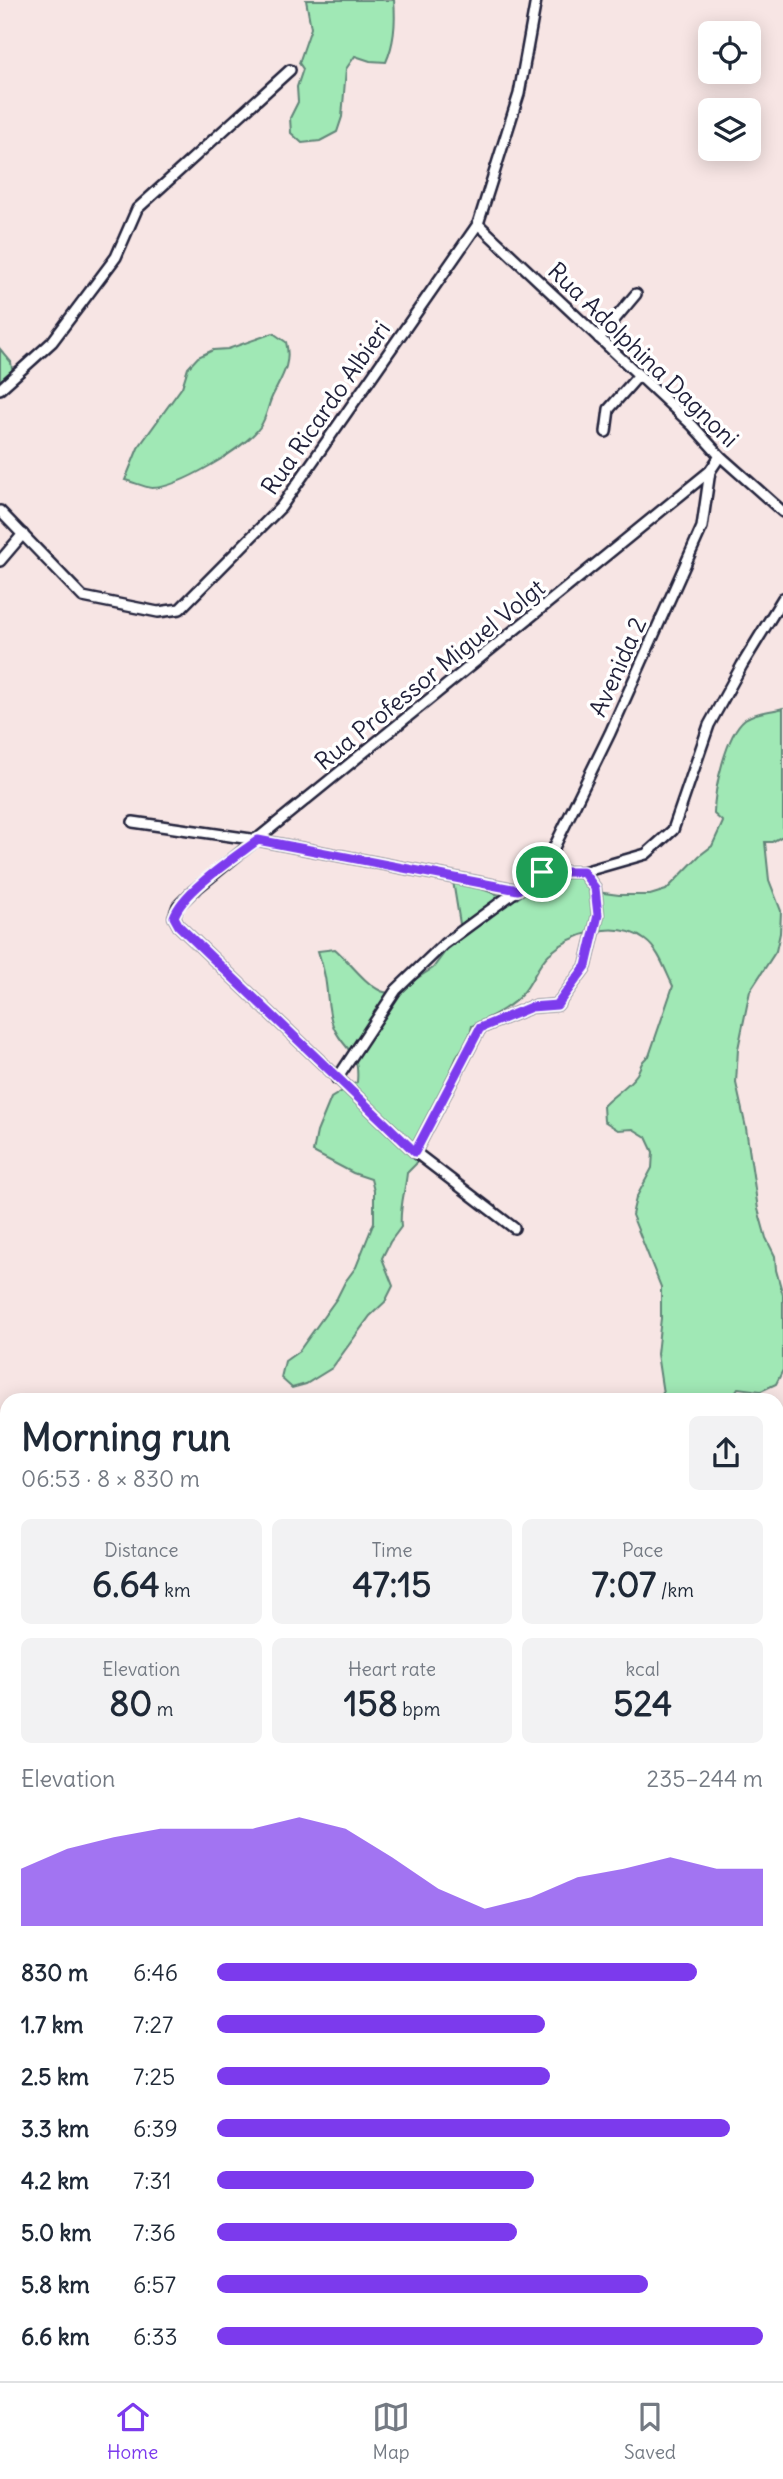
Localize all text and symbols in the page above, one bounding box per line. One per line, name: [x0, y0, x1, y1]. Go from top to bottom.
map controls: [698, 21, 761, 161]
button: locate: [698, 21, 761, 84]
button: layers: [698, 98, 761, 161]
street label: Rua Adolphina Dagnoni: [542, 255, 745, 453]
street label: Rua Ricardo Albieri: [254, 315, 396, 500]
street label: Rua Professor Miguel Volgt: [308, 572, 550, 776]
street label: Avenida 2: [582, 612, 652, 721]
pin: [512, 842, 572, 902]
icon: arrive: [523, 853, 561, 891]
text: Morning run: [21, 1414, 231, 1461]
button: share: [689, 1416, 763, 1490]
text: 06:53 · 8 × 830 m: [21, 1464, 200, 1493]
text: Distance: [104, 1538, 178, 1562]
text: Time: [371, 1538, 413, 1562]
text: Pace: [622, 1538, 663, 1562]
text: 6.64: [92, 1562, 160, 1606]
text: 47:15: [353, 1562, 431, 1606]
text: 7:07: [591, 1562, 656, 1606]
text: km: [160, 1578, 191, 1602]
text: /km: [656, 1578, 694, 1602]
text: Elevation: [102, 1657, 180, 1681]
text: Heart rate: [348, 1657, 436, 1681]
text: kcal: [626, 1657, 660, 1681]
text: 80: [109, 1681, 152, 1725]
text: 158: [344, 1681, 398, 1725]
text: 524: [613, 1681, 672, 1725]
text: m: [152, 1697, 174, 1721]
text: bpm: [398, 1697, 440, 1721]
text: Elevation: [21, 1764, 115, 1793]
text: 235–244 m: [647, 1764, 763, 1793]
text: 830 m: [21, 1958, 88, 1987]
text: 6:46: [133, 1958, 178, 1987]
text: 1.7 km: [21, 2010, 84, 2039]
text: 7:27: [133, 2010, 173, 2039]
text: 2.5 km: [21, 2062, 89, 2091]
text: 7:25: [133, 2062, 175, 2091]
text: 3.3 km: [21, 2114, 89, 2143]
text: 6:39: [133, 2114, 178, 2143]
text: 4.2 km: [21, 2166, 89, 2195]
text: 7:31: [133, 2166, 171, 2195]
text: 5.0 km: [21, 2218, 92, 2247]
text: 7:36: [133, 2218, 176, 2247]
text: 5.8 km: [21, 2270, 90, 2299]
text: 6:57: [133, 2270, 176, 2299]
text: 6.6 km: [21, 2322, 90, 2351]
text: 6:33: [133, 2322, 178, 2351]
tab: Home: [107, 2398, 158, 2464]
tab: Map: [372, 2398, 410, 2464]
tab: Saved: [624, 2398, 676, 2464]

